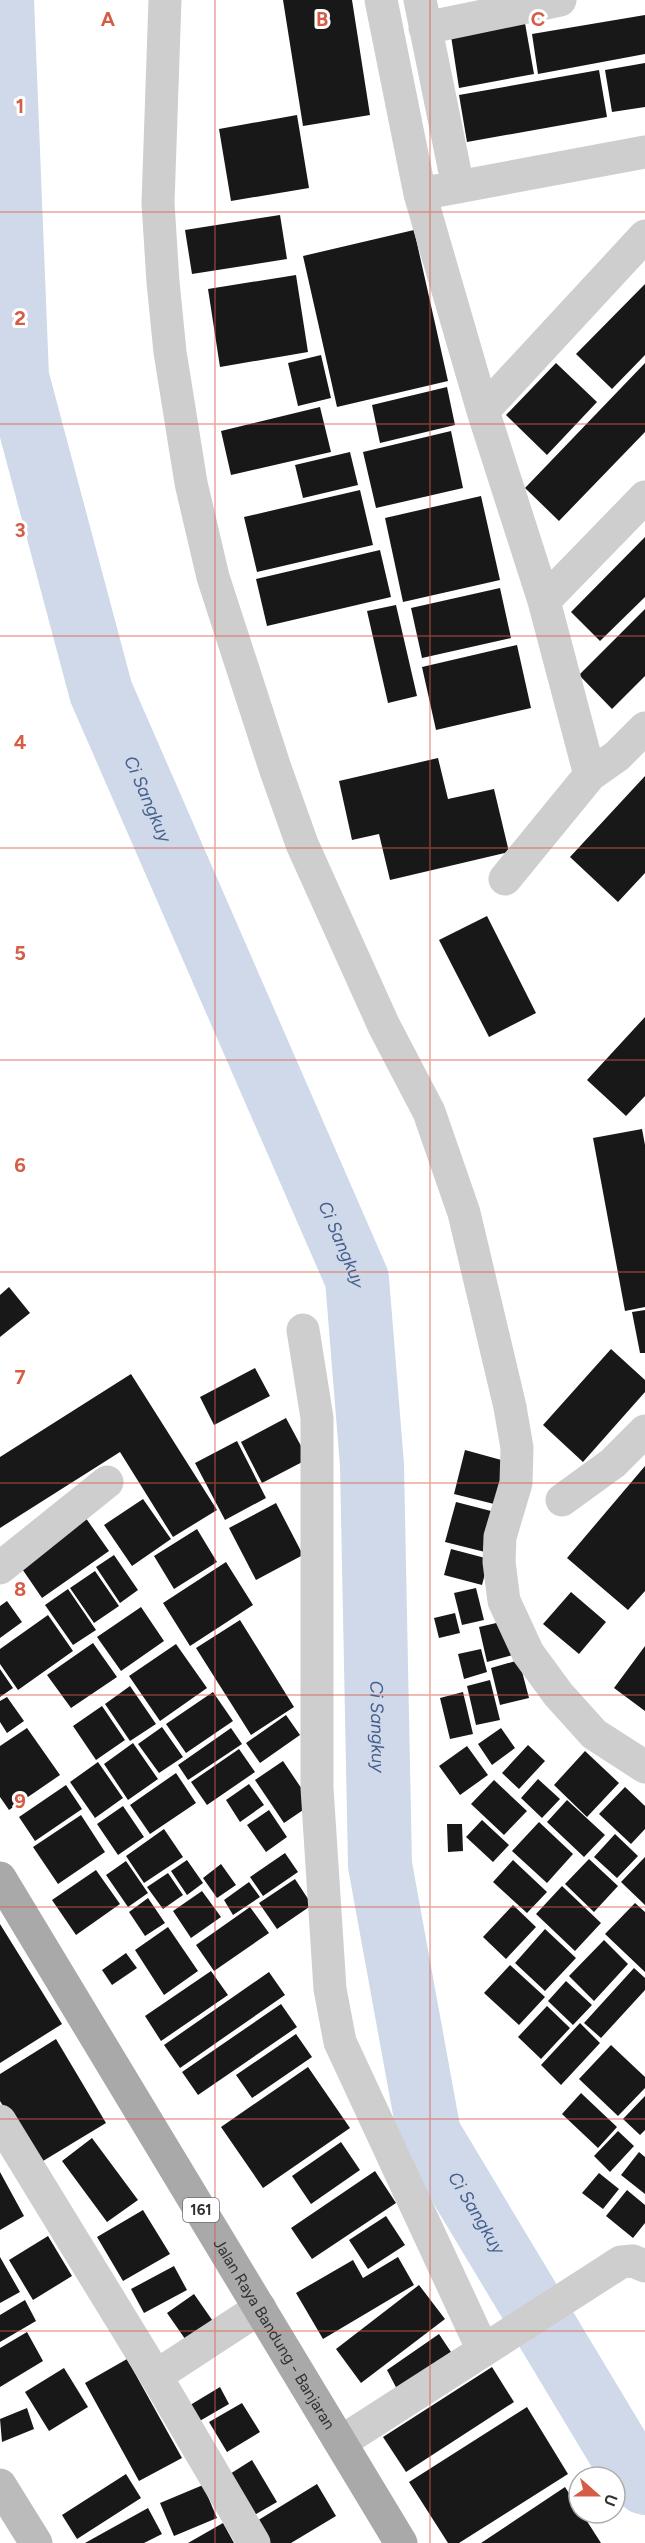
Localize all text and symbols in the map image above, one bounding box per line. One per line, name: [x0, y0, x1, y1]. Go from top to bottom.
text: A: [101, 7, 116, 31]
text: B: [316, 7, 328, 31]
text: C: [531, 7, 545, 31]
text: 1: [16, 94, 24, 118]
text: 2: [14, 306, 26, 330]
text: 3: [14, 518, 26, 542]
text: 4: [14, 730, 27, 754]
water label: Ci Sangkuy: [119, 752, 177, 847]
text: 5: [14, 941, 26, 965]
text: 6: [14, 1153, 26, 1177]
water label: Ci Sangkuy: [313, 1198, 369, 1290]
text: 7: [14, 1365, 26, 1389]
text: 8: [14, 1577, 26, 1601]
water label: Ci Sangkuy: [365, 1680, 389, 1774]
text: 9: [14, 1789, 26, 1813]
water label: Ci Sangkuy: [443, 2168, 510, 2260]
road number: 161: [183, 2198, 219, 2222]
street label: Jalan Raya Bandung - Banjaran: [210, 2235, 340, 2433]
north arrow: [567, 2465, 627, 2525]
text: U: [600, 2492, 621, 2509]

